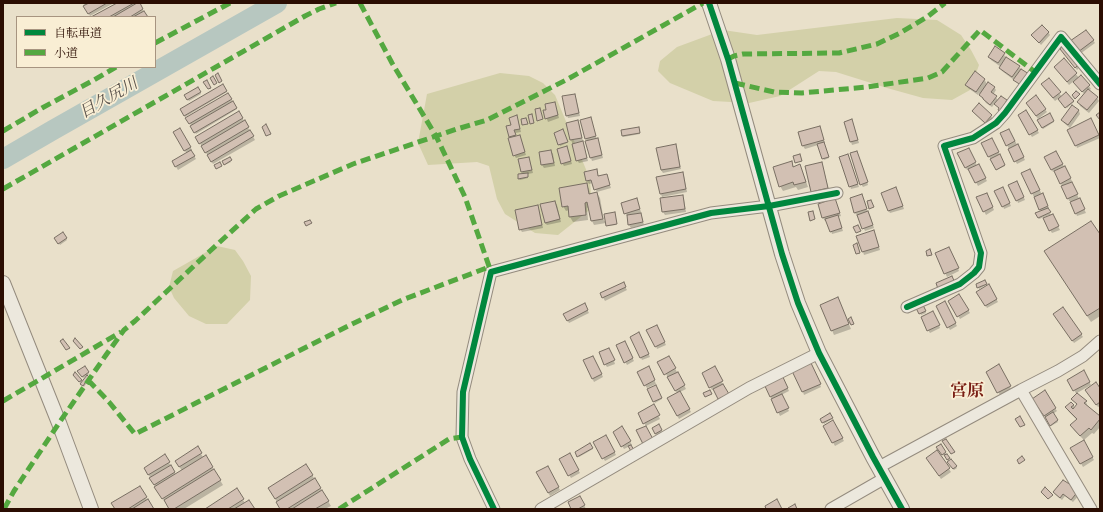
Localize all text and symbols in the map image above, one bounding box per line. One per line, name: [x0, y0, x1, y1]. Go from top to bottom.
legend: [16, 16, 156, 68]
text: 自転車道: [54, 25, 102, 41]
text: 小道: [54, 45, 78, 61]
water label: 目久尻川: [76, 75, 142, 123]
district label: 宮原: [950, 382, 984, 402]

